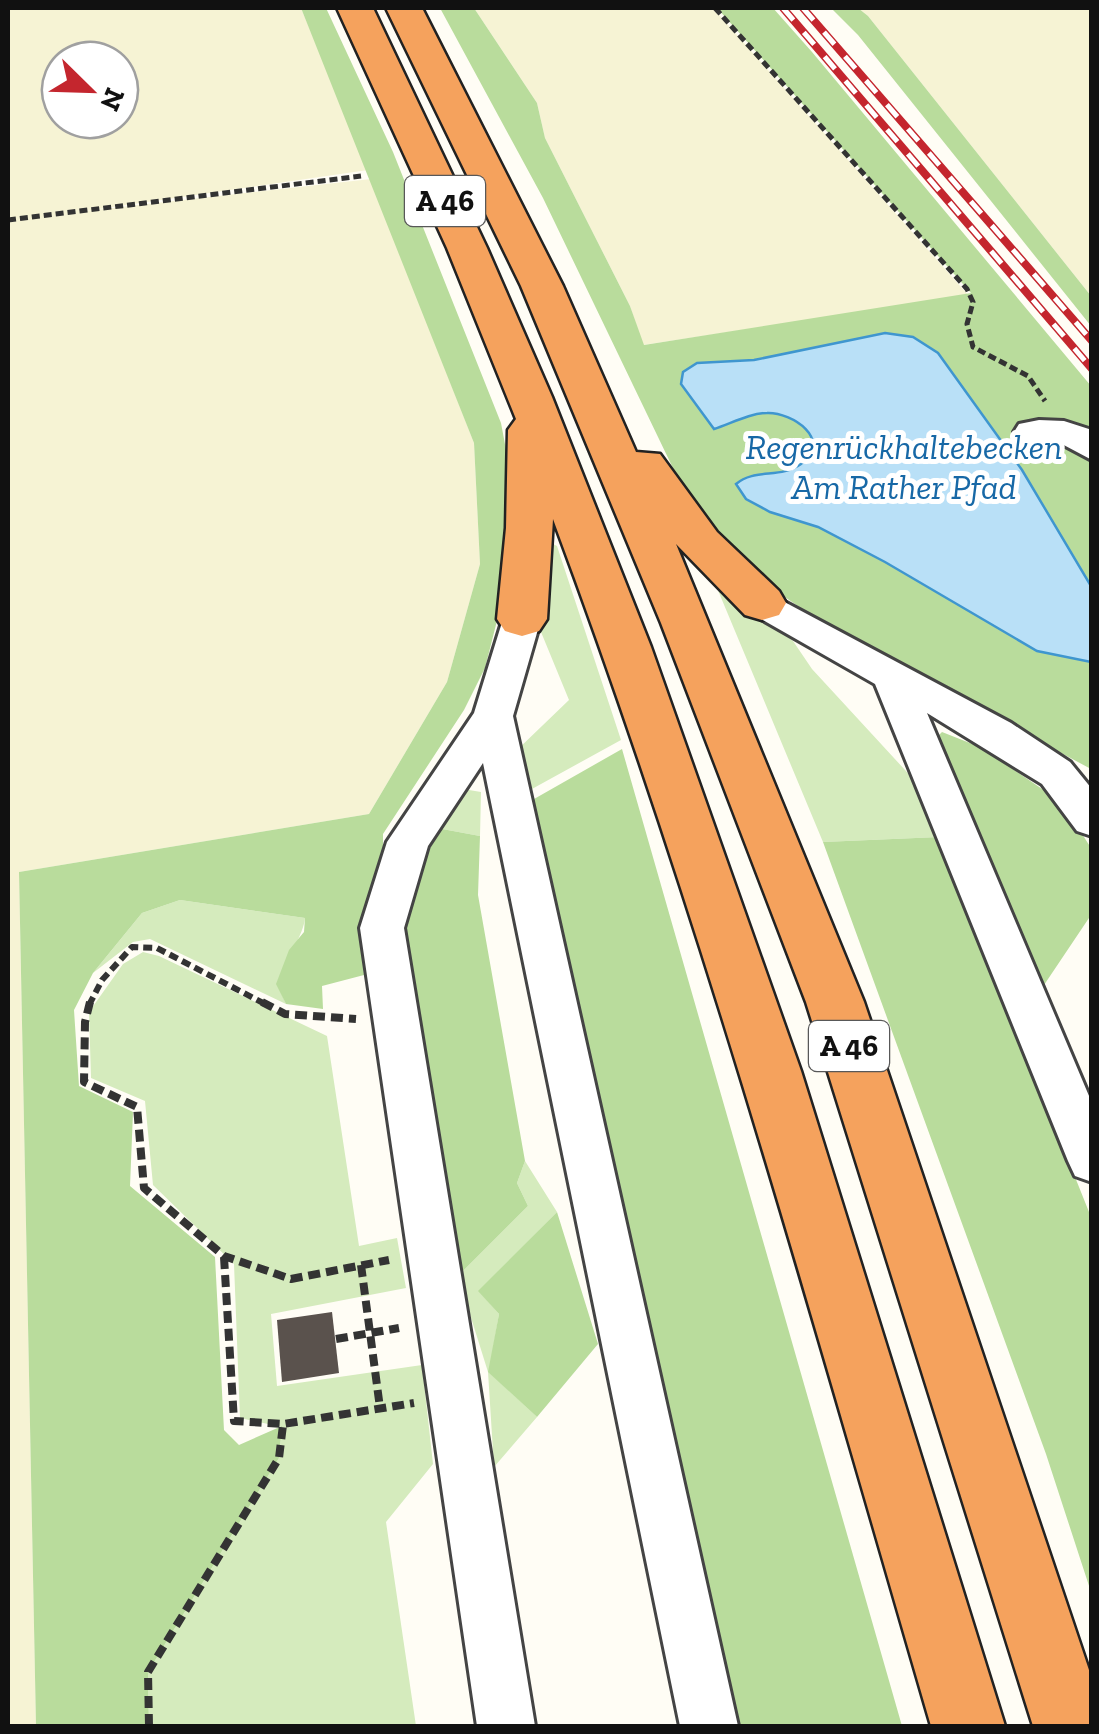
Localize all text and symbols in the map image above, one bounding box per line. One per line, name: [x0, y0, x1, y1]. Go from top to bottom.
north arrow: [40, 40, 140, 140]
text: N: [93, 83, 132, 116]
road number: A 46: [405, 176, 485, 226]
water label: Regenrückhaltebecken Am Rather Pfad: [746, 426, 1062, 508]
road number: A 46: [809, 1021, 889, 1071]

